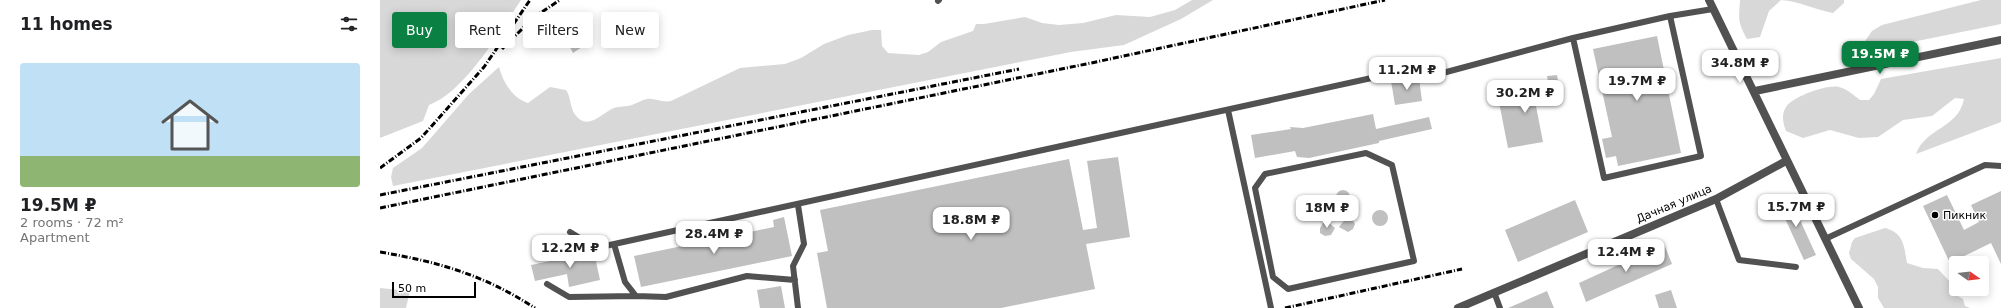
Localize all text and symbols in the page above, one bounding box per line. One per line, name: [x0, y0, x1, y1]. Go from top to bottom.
chip: Buy: [392, 12, 447, 48]
chip: Rent: [455, 12, 515, 48]
chip: Filters: [523, 12, 593, 48]
chip: New: [601, 12, 659, 48]
icon: filters: [338, 13, 360, 35]
text: 11 homes: [20, 14, 113, 34]
pin: 19.5M ₽: [1843, 41, 1917, 75]
text: 19.5M ₽: [1851, 46, 1909, 61]
pin: 34.8M ₽: [1703, 50, 1777, 84]
text: 34.8M ₽: [1711, 55, 1769, 70]
pin: 11.2M ₽: [1370, 57, 1444, 91]
text: 11.2M ₽: [1378, 62, 1436, 77]
pin: 19.7M ₽: [1600, 68, 1674, 102]
text: 19.7M ₽: [1608, 73, 1666, 88]
pin: 30.2M ₽: [1488, 80, 1562, 114]
text: 30.2M ₽: [1496, 85, 1554, 100]
icon: home: [154, 89, 226, 161]
street label: Дачная улица: [1634, 182, 1714, 226]
pin: 15.7M ₽: [1759, 194, 1833, 228]
text: 19.5M ₽: [20, 195, 97, 215]
pin: 18M ₽: [1299, 195, 1355, 229]
text: 15.7M ₽: [1767, 199, 1825, 214]
text: 18M ₽: [1305, 200, 1349, 215]
pin: 18.8M ₽: [934, 207, 1008, 241]
place label: Пикник: [1943, 209, 1986, 222]
marker: Пикник: [1930, 210, 1940, 220]
text: 18.8M ₽: [942, 212, 1000, 227]
text: 2 rooms · 72 m²: [20, 215, 124, 230]
pin: 28.4M ₽: [677, 221, 751, 255]
text: 28.4M ₽: [685, 226, 743, 241]
text: Apartment: [20, 230, 90, 245]
pin: 12.2M ₽: [533, 235, 607, 269]
pin: 12.4M ₽: [1589, 239, 1663, 273]
text: 12.2M ₽: [541, 240, 599, 255]
text: 12.4M ₽: [1597, 244, 1655, 259]
north arrow: [1949, 256, 1989, 296]
map controls: [1949, 256, 1989, 296]
scale bar: [392, 280, 476, 299]
text: 50 m: [398, 282, 426, 295]

